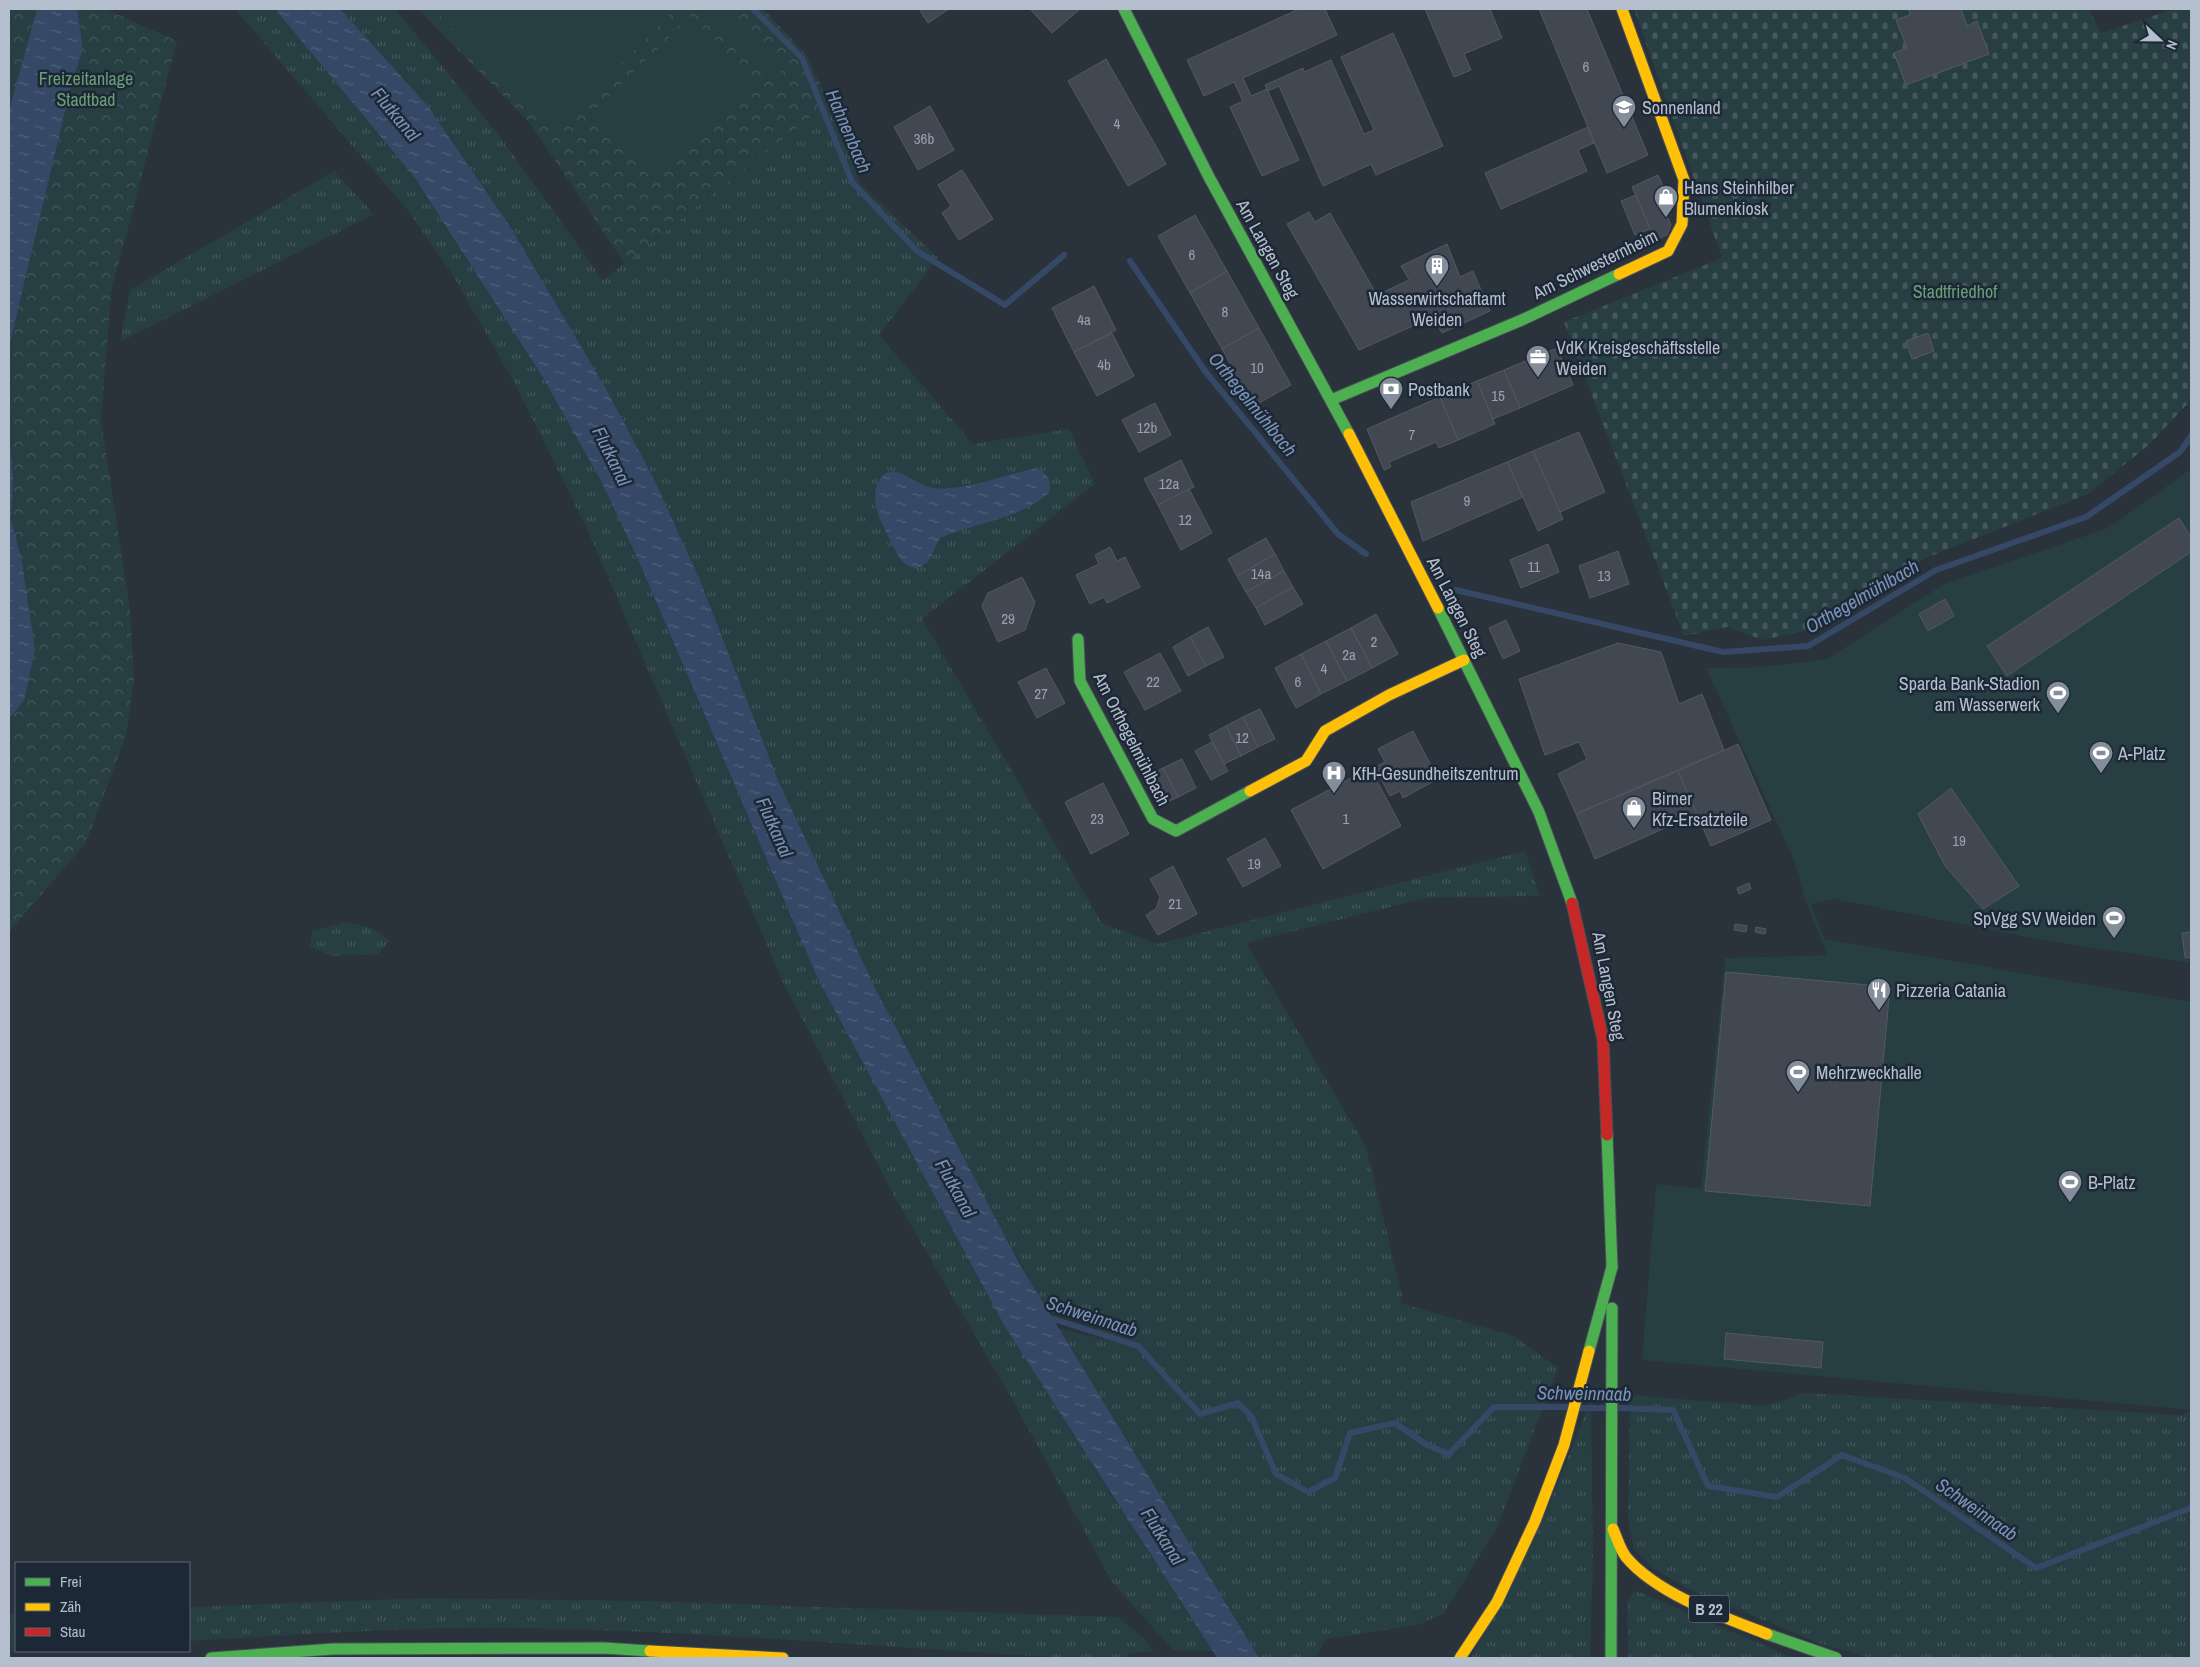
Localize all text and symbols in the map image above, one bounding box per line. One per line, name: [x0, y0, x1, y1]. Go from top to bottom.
north arrow: [2135, 15, 2185, 65]
text: N: [2162, 38, 2182, 52]
house number: 6: [1583, 56, 1590, 77]
park label: Freizeitanlage Stadtbad: [39, 66, 133, 112]
water label: Flutkanal: [366, 81, 427, 147]
water label: Hahnenbach: [820, 85, 878, 177]
school or university icon: Sonnenland: [1611, 94, 1637, 128]
place label: Sonnenland: [1642, 95, 1721, 120]
house number: 4: [1114, 113, 1121, 134]
house number: 36b: [914, 128, 934, 149]
place label: Hans Steinhilber Blumenkiosk: [1684, 175, 1794, 221]
shop icon: Hans Steinhilber Blumenkiosk: [1653, 184, 1679, 218]
street label: Am Langen Steg: [1230, 194, 1306, 304]
street label: Am Schwesternheim: [1527, 223, 1662, 306]
house number: 6: [1189, 244, 1196, 265]
building icon: Wasserwirtschaftamt Weiden: [1424, 253, 1450, 287]
park label: Stadtfriedhof: [1913, 279, 1998, 304]
place label: Wasserwirtschaftamt Weiden: [1368, 286, 1506, 332]
house number: 8: [1222, 301, 1229, 322]
house number: 4a: [1077, 309, 1091, 330]
place label: VdK Kreisgeschäftsstelle Weiden: [1556, 335, 1720, 381]
office icon: VdK Kreisgeschäftsstelle Weiden: [1525, 344, 1551, 378]
water label: Orthegelmühlbach: [1203, 346, 1303, 462]
house number: 4b: [1097, 354, 1111, 375]
house number: 10: [1250, 357, 1264, 378]
bank icon: Postbank: [1378, 376, 1404, 410]
place label: Postbank: [1408, 377, 1470, 402]
house number: 15: [1491, 385, 1505, 406]
house number: 12b: [1137, 417, 1157, 438]
water label: Flutkanal: [586, 422, 638, 491]
house number: 7: [1409, 424, 1416, 445]
house number: 12a: [1159, 473, 1179, 494]
house number: 9: [1464, 490, 1471, 511]
house number: 12: [1178, 509, 1192, 530]
street label: Am Langen Steg: [1420, 551, 1493, 662]
water label: Orthegelmühlbach: [1800, 553, 1924, 639]
house number: 11: [1528, 556, 1541, 577]
house number: 14a: [1251, 563, 1271, 584]
house number: 13: [1597, 565, 1611, 586]
house number: 29: [1001, 608, 1015, 629]
house number: 2: [1371, 631, 1378, 652]
house number: 2a: [1342, 644, 1356, 665]
house number: 4: [1321, 658, 1328, 679]
street label: Am Orthegelmühlbach: [1087, 667, 1176, 810]
house number: 22: [1146, 671, 1160, 692]
house number: 6: [1295, 671, 1302, 692]
place label: Sparda Bank-Stadion am Wasserwerk: [1899, 671, 2041, 717]
sports icon: Sparda Bank-Stadion am Wasserwerk: [2045, 680, 2071, 714]
house number: 27: [1034, 683, 1048, 704]
house number: 12: [1235, 727, 1249, 748]
sports icon: A-Platz: [2088, 740, 2114, 774]
place label: A-Platz: [2117, 741, 2166, 766]
hospital icon: KfH-Gesundheitszentrum: [1321, 760, 1347, 794]
place label: KfH-Gesundheitszentrum: [1352, 761, 1519, 786]
place label: Birner Kfz-Ersatzteile: [1652, 786, 1748, 832]
water label: Flutkanal: [750, 793, 800, 862]
shop icon: Birner Kfz-Ersatzteile: [1621, 795, 1647, 829]
house number: 23: [1090, 808, 1104, 829]
house number: 1: [1343, 808, 1350, 829]
house number: 19: [1952, 830, 1966, 851]
house number: 19: [1247, 853, 1261, 874]
house number: 21: [1168, 893, 1182, 914]
sports icon: SpVgg SV Weiden: [2101, 905, 2127, 939]
place label: SpVgg SV Weiden: [1973, 906, 2096, 931]
street label: Am Langen Steg: [1586, 929, 1632, 1043]
restaurant icon: Pizzeria Catania: [1866, 977, 1892, 1011]
place label: Pizzeria Catania: [1896, 978, 2006, 1003]
sports icon: Mehrzweckhalle: [1785, 1059, 1811, 1093]
place label: Mehrzweckhalle: [1816, 1060, 1922, 1085]
water label: Flutkanal: [929, 1154, 983, 1222]
sports icon: B-Platz: [2057, 1169, 2083, 1203]
place label: B-Platz: [2088, 1170, 2136, 1195]
water label: Schweinnaab: [1043, 1289, 1141, 1343]
water label: Schweinnaab: [1537, 1379, 1632, 1407]
water label: Schweinnaab: [1931, 1471, 2023, 1547]
water label: Flutkanal: [1135, 1502, 1191, 1570]
legend: [15, 1562, 190, 1652]
text: Frei: [60, 1571, 82, 1592]
text: Zäh: [60, 1596, 81, 1617]
road number: B 22: [1689, 1596, 1729, 1622]
text: Stau: [60, 1621, 85, 1642]

